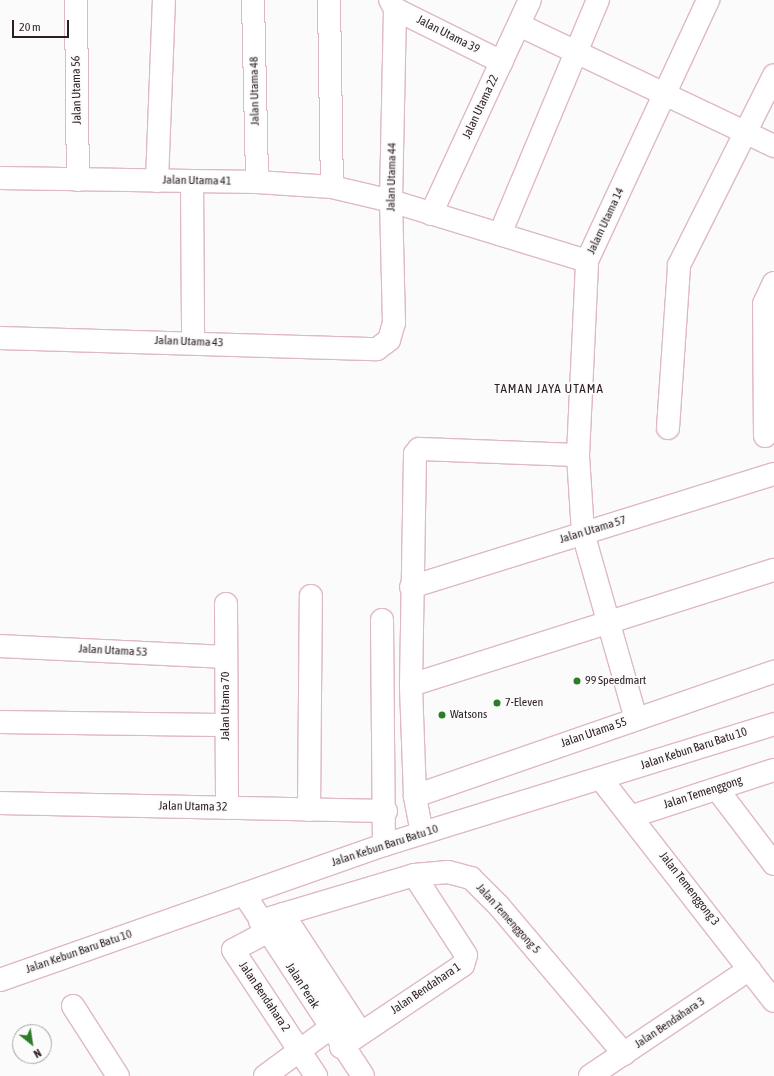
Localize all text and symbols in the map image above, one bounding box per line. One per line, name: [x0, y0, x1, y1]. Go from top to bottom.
scale bar: [14, 12, 71, 38]
street label: Jalan Utama 39: [414, 13, 482, 57]
text: 20 m: [19, 20, 41, 34]
street label: Jalan Utama 56: [69, 55, 85, 125]
street label: Jalan Utama 48: [247, 56, 263, 126]
street label: Jalan Utama 22: [460, 73, 502, 141]
street label: Jalan Utama 44: [384, 142, 400, 212]
street label: Jalan Utama 41: [162, 173, 232, 189]
street label: Jalam Utama 14: [584, 185, 628, 257]
street label: Jalan Utama 43: [154, 334, 224, 350]
district label: TAMAN JAYA UTAMA: [494, 381, 604, 397]
street label: Jalan Utama 57: [558, 513, 628, 547]
street label: Jalan Utama 53: [78, 642, 148, 660]
street label: Jalan Utama 70: [219, 672, 233, 740]
place label: 99 Speedmart: [585, 674, 646, 688]
marker: 99 Speedmart: [572, 676, 582, 686]
place label: 7-Eleven: [505, 696, 543, 710]
marker: 7-Eleven: [492, 698, 502, 708]
place label: Watsons: [450, 708, 487, 722]
marker: Watsons: [437, 710, 447, 720]
street label: Jalan Utama 55: [559, 715, 629, 751]
street label: Jalan Kebun Baru Batu 10: [639, 725, 749, 773]
street label: Jalan Temenggong: [662, 773, 744, 813]
street label: Jalan Utama 32: [158, 799, 228, 815]
street label: Jalan Kebun Baru Batu 10: [330, 822, 440, 870]
street label: Jalan Temenggong 3: [656, 849, 722, 929]
street label: Jalan Temenggong 5: [473, 881, 543, 957]
street label: Jalan Kebun Baru Batu 10: [24, 927, 134, 977]
street label: Jalan Bendahara 2: [235, 959, 293, 1035]
street label: Jalan Bendahara 1: [388, 960, 464, 1018]
street label: Jalan Perak: [282, 961, 322, 1011]
street label: Jalan Bendahara 3: [632, 994, 708, 1052]
north arrow: [12, 1024, 52, 1064]
text: N: [32, 1047, 43, 1060]

